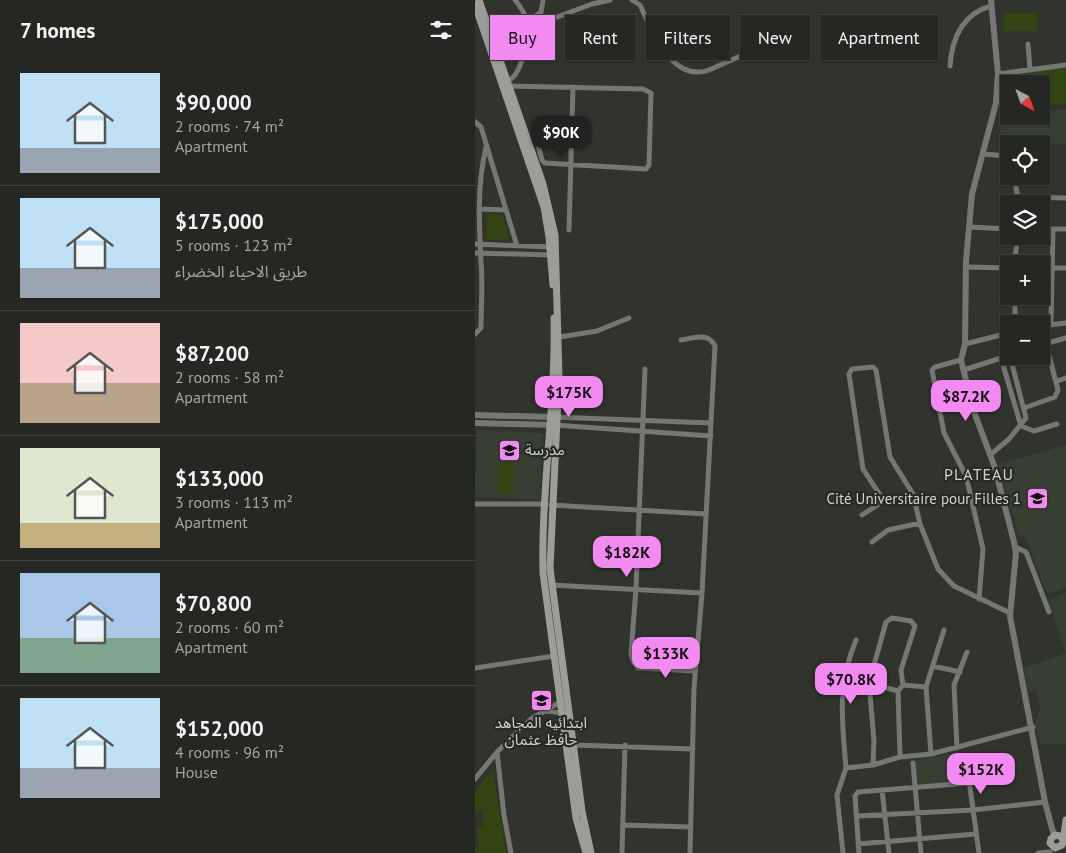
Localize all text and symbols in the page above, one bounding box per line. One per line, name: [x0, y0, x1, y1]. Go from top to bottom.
chip: Buy: [490, 15, 555, 60]
chip: Rent: [565, 15, 636, 60]
chip: Filters: [646, 15, 730, 60]
chip: New: [740, 15, 810, 60]
chip: Apartment: [820, 15, 938, 60]
icon: filters: [427, 16, 455, 44]
text: 7 homes: [20, 17, 95, 44]
north arrow: [1000, 75, 1050, 125]
map controls: [1000, 75, 1050, 365]
text: $90,000: [175, 89, 252, 116]
icon: home: [60, 93, 120, 153]
text: 2 rooms · 74 m²: [175, 116, 284, 136]
pin: $90K: [531, 116, 591, 158]
text: $90K: [542, 122, 580, 142]
button: locate: [1000, 135, 1050, 185]
text: Apartment: [175, 136, 248, 156]
button: layers: [1000, 195, 1050, 245]
text: $175,000: [175, 208, 264, 235]
icon: home: [60, 218, 120, 278]
text: 5 rooms · 123 m²: [175, 235, 293, 255]
button: +: [1000, 255, 1050, 305]
text: طريق الاحياء الخضراء: [175, 261, 307, 281]
button: −: [1000, 315, 1050, 365]
text: $87,200: [175, 340, 249, 367]
icon: home: [60, 343, 120, 403]
text: 2 rooms · 58 m²: [175, 367, 284, 387]
pin: $175K: [534, 376, 604, 418]
pin: $87.2K: [925, 380, 1007, 422]
text: $175K: [546, 382, 592, 402]
text: $87.2K: [942, 386, 990, 406]
text: Apartment: [175, 387, 248, 407]
school or university icon: مدرسة: [497, 438, 521, 462]
place label: مدرسة: [525, 440, 565, 459]
district label: PLATEAU: [944, 464, 1014, 484]
text: $133,000: [175, 465, 264, 492]
icon: home: [60, 468, 120, 528]
school or university icon: Cité Universitaire pour Filles 1: [1025, 487, 1049, 511]
place label: Cité Universitaire pour Filles 1: [826, 489, 1021, 508]
text: 3 rooms · 113 m²: [175, 492, 293, 512]
text: Apartment: [175, 512, 248, 532]
pin: $182K: [592, 536, 662, 578]
text: $182K: [604, 542, 650, 562]
text: $70,800: [175, 590, 252, 617]
icon: home: [60, 593, 120, 653]
text: 2 rooms · 60 m²: [175, 617, 284, 637]
pin: $133K: [631, 636, 701, 679]
text: Apartment: [175, 637, 248, 657]
text: $133K: [643, 643, 689, 663]
pin: $70.8K: [810, 662, 892, 705]
text: $70.8K: [826, 669, 876, 689]
school or university icon: ابتدائيه المجاهد حافظ عثمان: [529, 688, 553, 712]
place label: ابتدائيه المجاهد حافظ عثمان: [495, 713, 587, 749]
text: $152,000: [175, 715, 264, 742]
icon: home: [60, 718, 120, 778]
text: 4 rooms · 96 m²: [175, 742, 284, 762]
pin: $152K: [946, 752, 1016, 795]
text: $152K: [958, 759, 1004, 779]
text: House: [175, 762, 218, 782]

